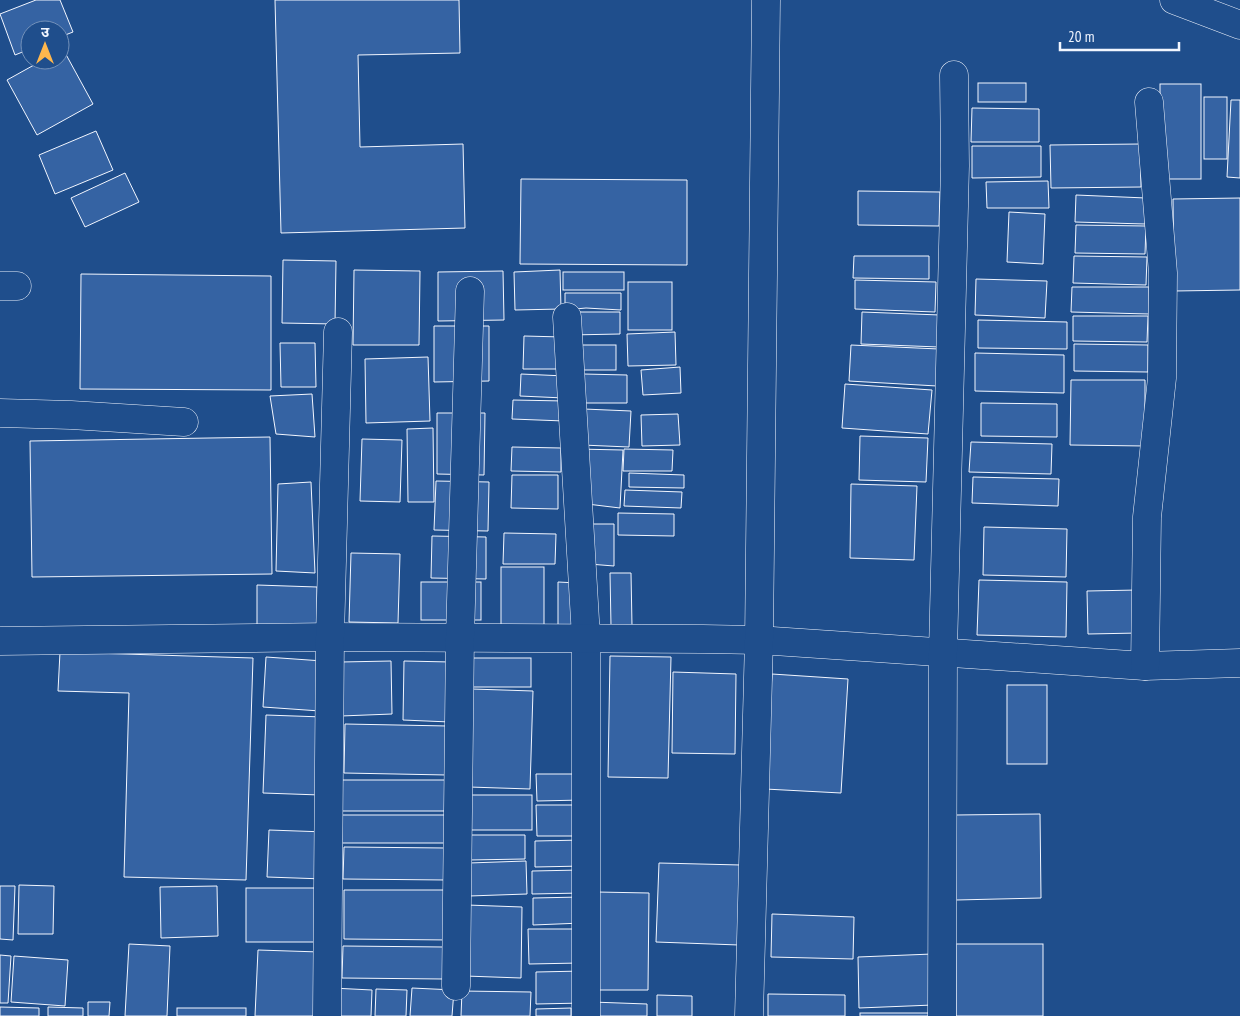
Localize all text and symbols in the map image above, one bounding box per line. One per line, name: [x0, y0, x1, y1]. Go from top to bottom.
north arrow: [20, 20, 70, 70]
scale bar: [1060, 20, 1179, 52]
text: उ: [41, 23, 50, 41]
text: 20 m: [1068, 27, 1094, 46]

